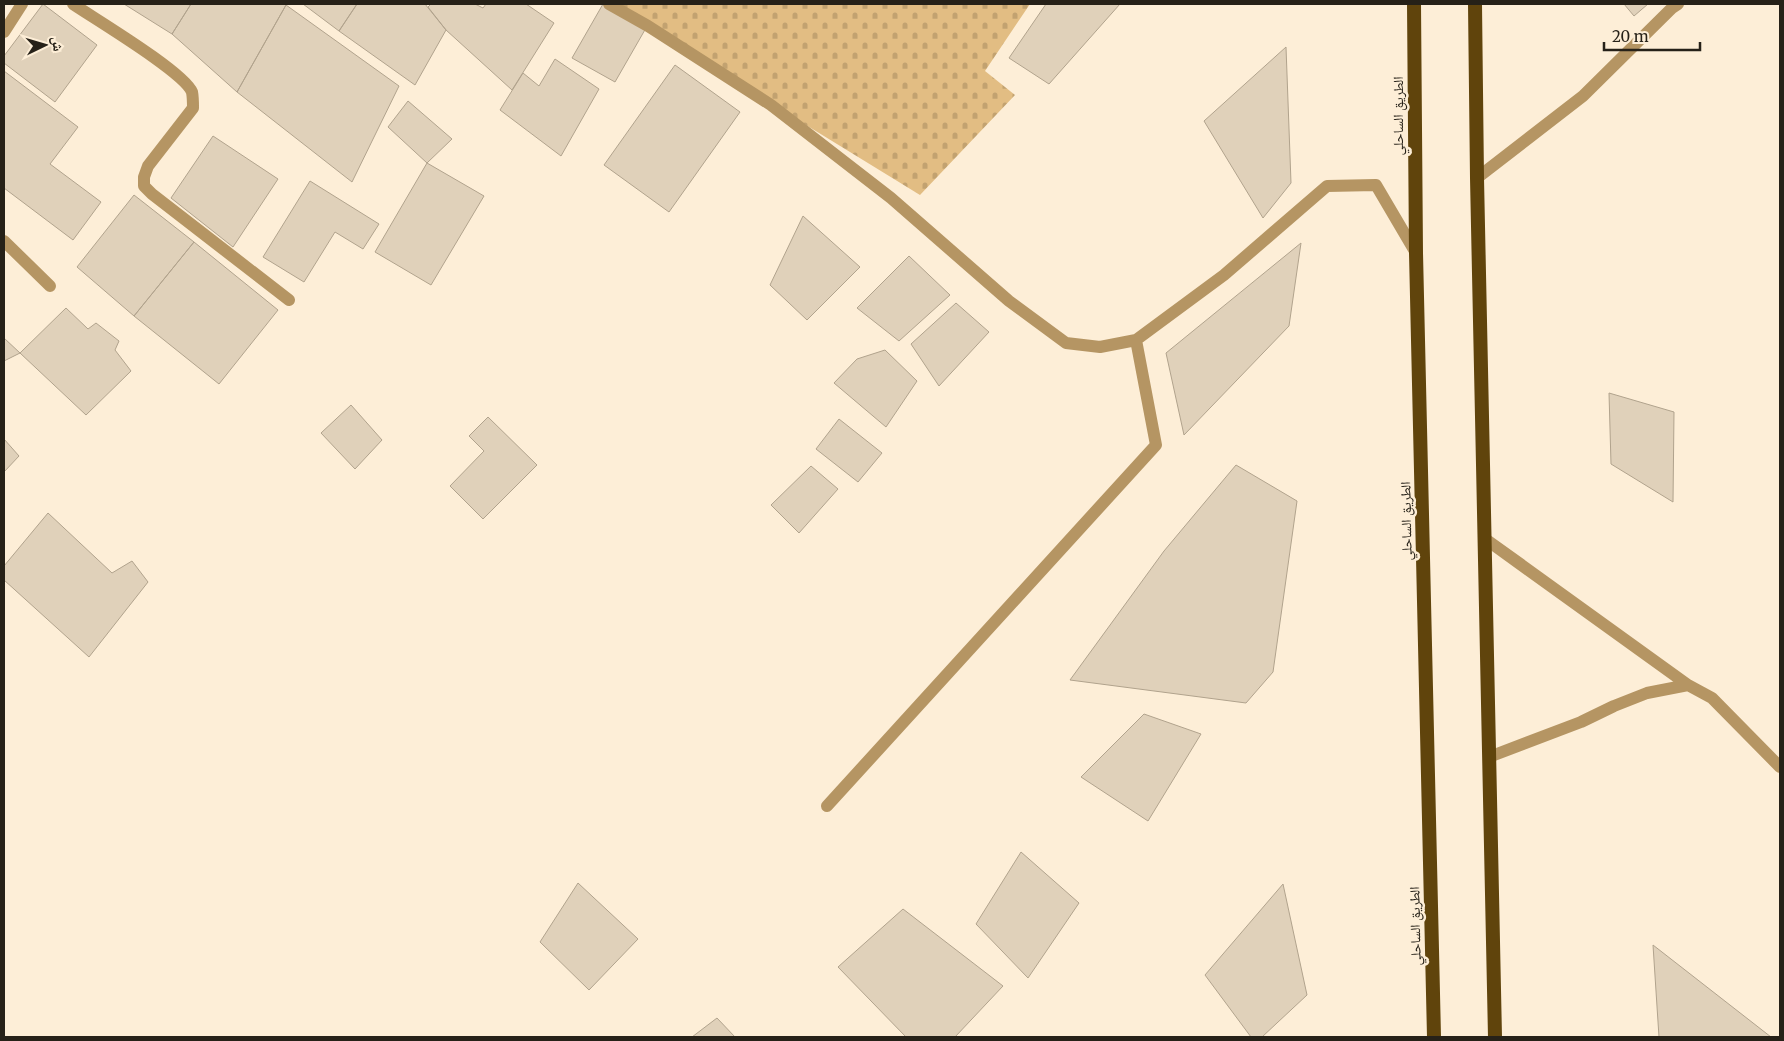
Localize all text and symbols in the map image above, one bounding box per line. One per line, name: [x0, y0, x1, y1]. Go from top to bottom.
north arrow: [20, 20, 70, 70]
scale bar: [1604, 20, 1700, 52]
text: 20 m: [1612, 27, 1649, 46]
text: ش: [48, 36, 68, 52]
street label: الطريق الساحلي: [1389, 77, 1410, 155]
street label: الطريق الساحلي: [1396, 481, 1418, 561]
street label: الطريق الساحلي: [1405, 886, 1427, 966]

